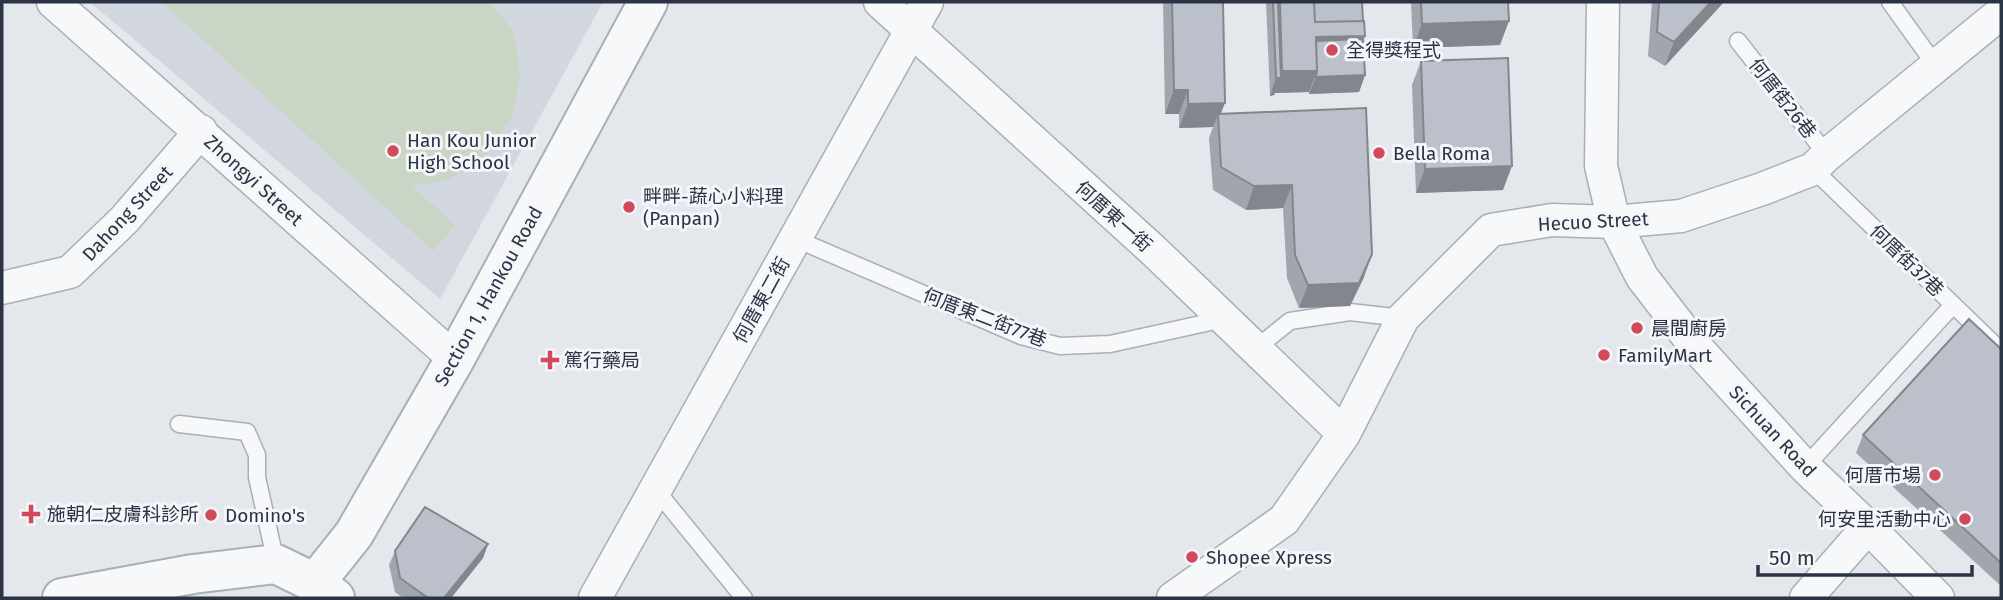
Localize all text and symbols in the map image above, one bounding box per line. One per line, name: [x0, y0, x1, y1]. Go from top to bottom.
place label: 全得獎程式: [1346, 39, 1441, 62]
marker: 全得獎程式: [1324, 42, 1340, 58]
street label: 何厝街26巷: [1744, 54, 1821, 143]
place label: Han Kou Junior High School: [407, 129, 537, 174]
street label: Zhongyi Street: [200, 130, 308, 231]
place label: Bella Roma: [1393, 142, 1490, 165]
marker: Han Kou Junior High School: [385, 143, 401, 159]
marker: Bella Roma: [1371, 145, 1387, 161]
street label: Dahong Street: [77, 161, 178, 266]
street label: 何厝東一街: [1071, 176, 1157, 257]
place label: 畔畔-蔬心小料理 (Panpan): [643, 185, 784, 230]
marker: 畔畔-蔬心小料理 (Panpan): [621, 199, 637, 215]
street label: Section 1, Hankou Road: [429, 202, 547, 390]
street label: Hecuo Street: [1537, 207, 1649, 236]
street label: 何厝街37巷: [1865, 219, 1948, 301]
street label: 何厝東二街: [728, 253, 795, 347]
street label: 何厝東二街77巷: [920, 283, 1050, 352]
place label: 晨間廚房: [1651, 317, 1727, 340]
marker: 晨間廚房: [1629, 320, 1645, 336]
place label: FamilyMart: [1618, 344, 1712, 367]
marker: FamilyMart: [1596, 347, 1612, 363]
place label: 篤行藥局: [564, 349, 640, 372]
marker: 篤行藥局: [542, 352, 558, 368]
street label: Sichuan Road: [1724, 381, 1821, 482]
place label: 何厝市場: [1845, 464, 1921, 487]
marker: 何厝市場: [1927, 467, 1943, 483]
place label: 施朝仁皮膚科診所: [47, 503, 199, 526]
marker: 施朝仁皮膚科診所: [21, 504, 41, 524]
place label: Domino's: [225, 504, 305, 527]
marker: Domino's: [203, 507, 219, 523]
place label: 何安里活動中心: [1818, 508, 1951, 531]
marker: 何安里活動中心: [1957, 511, 1973, 527]
scale bar: [1758, 534, 1972, 578]
text: 50 m: [1769, 545, 1815, 571]
place label: Shopee Xpress: [1206, 546, 1332, 569]
marker: Shopee Xpress: [1184, 549, 1200, 565]

